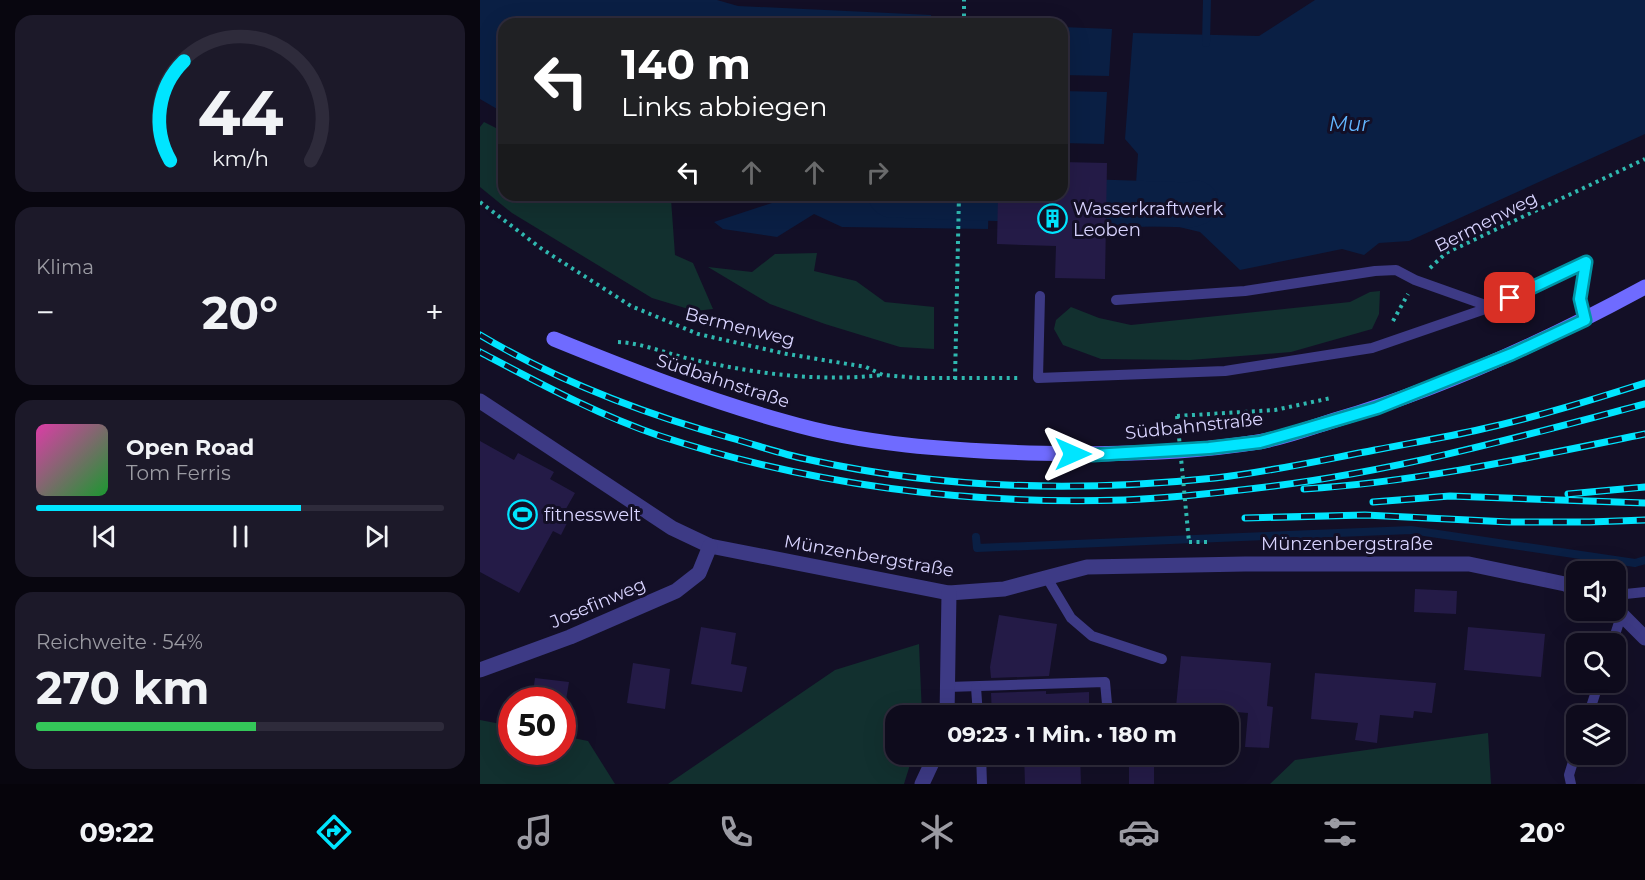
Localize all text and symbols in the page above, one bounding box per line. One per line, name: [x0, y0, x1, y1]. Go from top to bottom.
text: 140 m: [621, 38, 751, 90]
icon: left: [522, 42, 600, 120]
text: 44: [197, 75, 283, 151]
text: Links abbiegen: [621, 90, 828, 123]
water label: Mur: [1329, 112, 1370, 136]
text: km/h: [211, 145, 269, 171]
icon: left: [672, 156, 705, 189]
icon: ahead: [735, 156, 768, 189]
icon: ahead: [798, 156, 831, 189]
icon: right: [861, 156, 894, 189]
street label: Bermenweg: [1431, 187, 1541, 257]
place label: Wasserkraftwerk Leoben: [1073, 198, 1224, 241]
building icon: Wasserkraftwerk Leoben: [1036, 203, 1068, 235]
text: Klima: [36, 255, 94, 279]
pin: [1484, 272, 1535, 323]
icon: arrive: [1493, 281, 1526, 314]
text: 20°: [202, 285, 278, 340]
text: −: [36, 292, 55, 332]
text: +: [425, 292, 444, 332]
street label: Bermenweg: [683, 303, 797, 351]
street label: Südbahnstraße: [654, 349, 792, 413]
street label: Südbahnstraße: [1124, 408, 1264, 444]
position arrow: [1041, 422, 1105, 486]
text: Open Road: [126, 434, 254, 461]
text: Tom Ferris: [126, 461, 231, 485]
sports icon: fitnesswelt: [507, 499, 539, 531]
place label: fitnesswelt: [544, 504, 641, 526]
icon: previous: [88, 520, 121, 553]
icon: pause: [224, 520, 257, 553]
icon: next: [360, 520, 393, 553]
street label: Münzenbergstraße: [782, 530, 956, 582]
street label: Münzenbergstraße: [1261, 533, 1433, 555]
map controls: [1566, 561, 1626, 765]
button: sound: [1566, 561, 1626, 621]
street label: Josefinweg: [546, 573, 649, 633]
text: Reichweite · 54%: [36, 630, 203, 654]
button: search: [1566, 633, 1626, 693]
text: 270 km: [36, 660, 209, 715]
speed limit sign: 50: [498, 687, 576, 765]
button: layers: [1566, 705, 1626, 765]
text: 09:23 · 1 Min. · 180 m: [947, 721, 1177, 748]
icon: directions: [313, 811, 355, 853]
icon: music: [514, 811, 556, 853]
icon: phone: [715, 811, 757, 853]
icon: climate: [916, 811, 958, 853]
icon: car: [1118, 811, 1160, 853]
icon: filters: [1319, 811, 1361, 853]
text: 09:22: [80, 816, 154, 849]
text: 20°: [1520, 816, 1565, 849]

